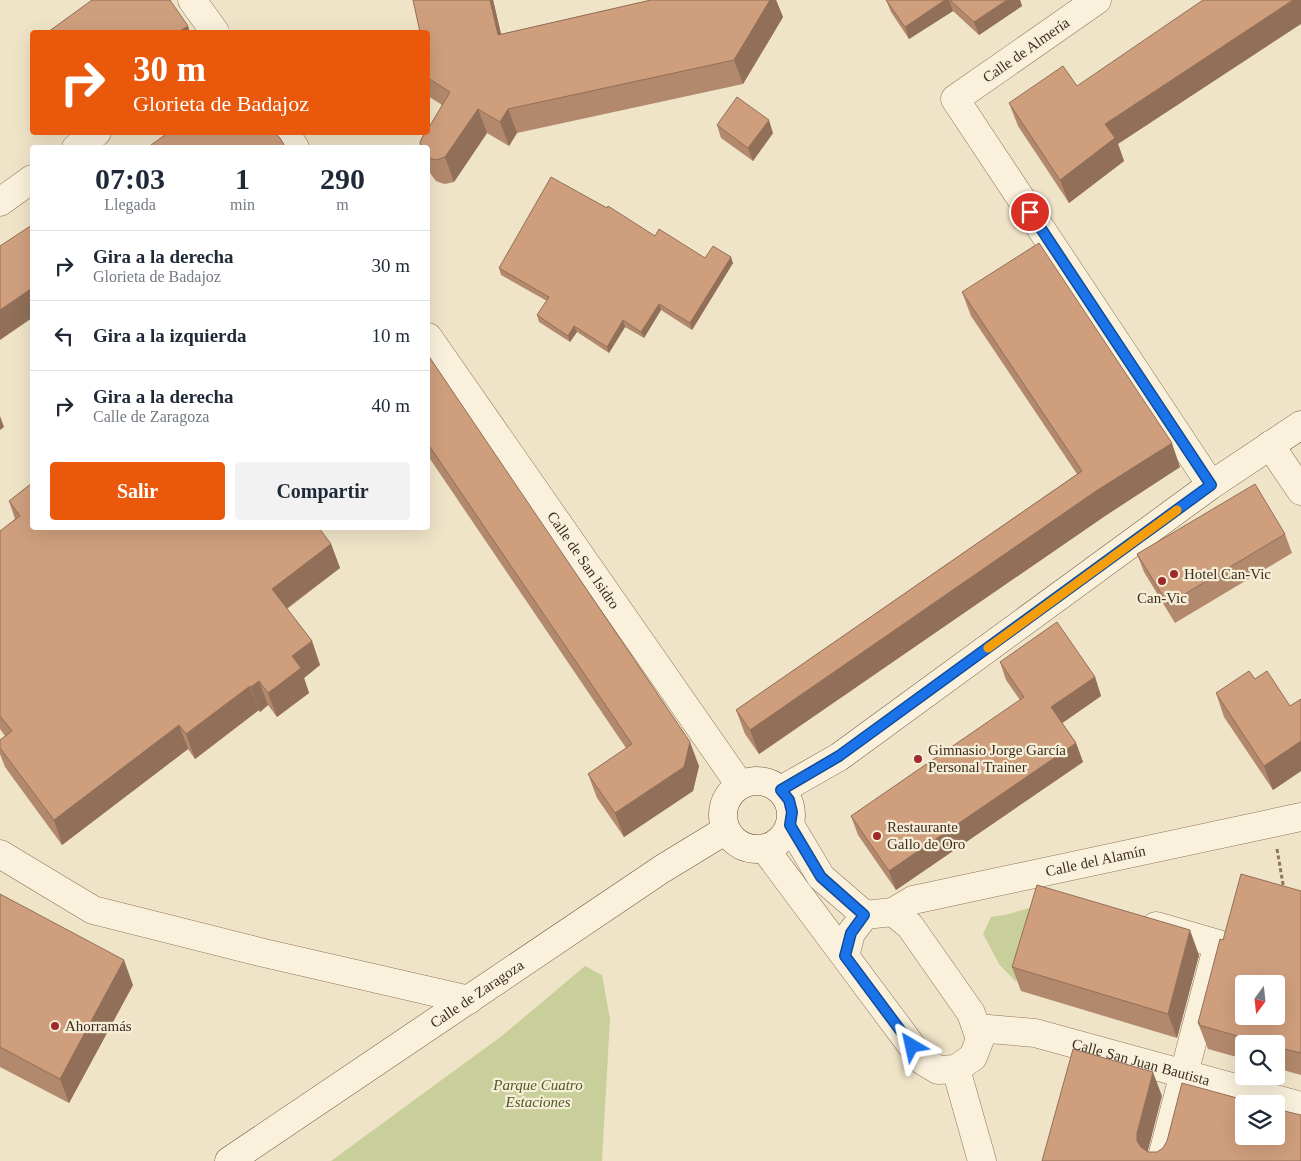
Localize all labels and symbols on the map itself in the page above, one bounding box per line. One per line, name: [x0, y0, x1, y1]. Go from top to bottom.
street label: Calle de Almería: [980, 14, 1072, 86]
pin: [1009, 191, 1051, 233]
street label: Calle de San Isidro: [544, 509, 623, 612]
place label: Hotel Can-Vic: [1184, 566, 1271, 582]
marker: Hotel Can-Vic: [1168, 568, 1180, 580]
marker: Can-Vic: [1156, 575, 1168, 587]
place label: Can-Vic: [1137, 590, 1187, 606]
place label: Gimnasio Jorge García Personal Trainer: [928, 742, 1066, 775]
marker: Gimnasio Jorge García Personal Trainer: [912, 753, 924, 765]
place label: Restaurante Gallo de Oro: [887, 819, 965, 852]
marker: Restaurante Gallo de Oro: [871, 830, 883, 842]
street label: Calle del Alamín: [1044, 842, 1147, 879]
street label: Calle de Zaragoza: [427, 956, 527, 1031]
north arrow: [1235, 975, 1285, 1025]
place label: Ahorramás: [65, 1018, 132, 1034]
position arrow: [885, 1019, 937, 1071]
marker: Ahorramás: [49, 1020, 61, 1032]
street label: Calle San Juan Bautista: [1070, 1036, 1212, 1089]
park label: Parque Cuatro Estaciones: [492, 1077, 583, 1110]

